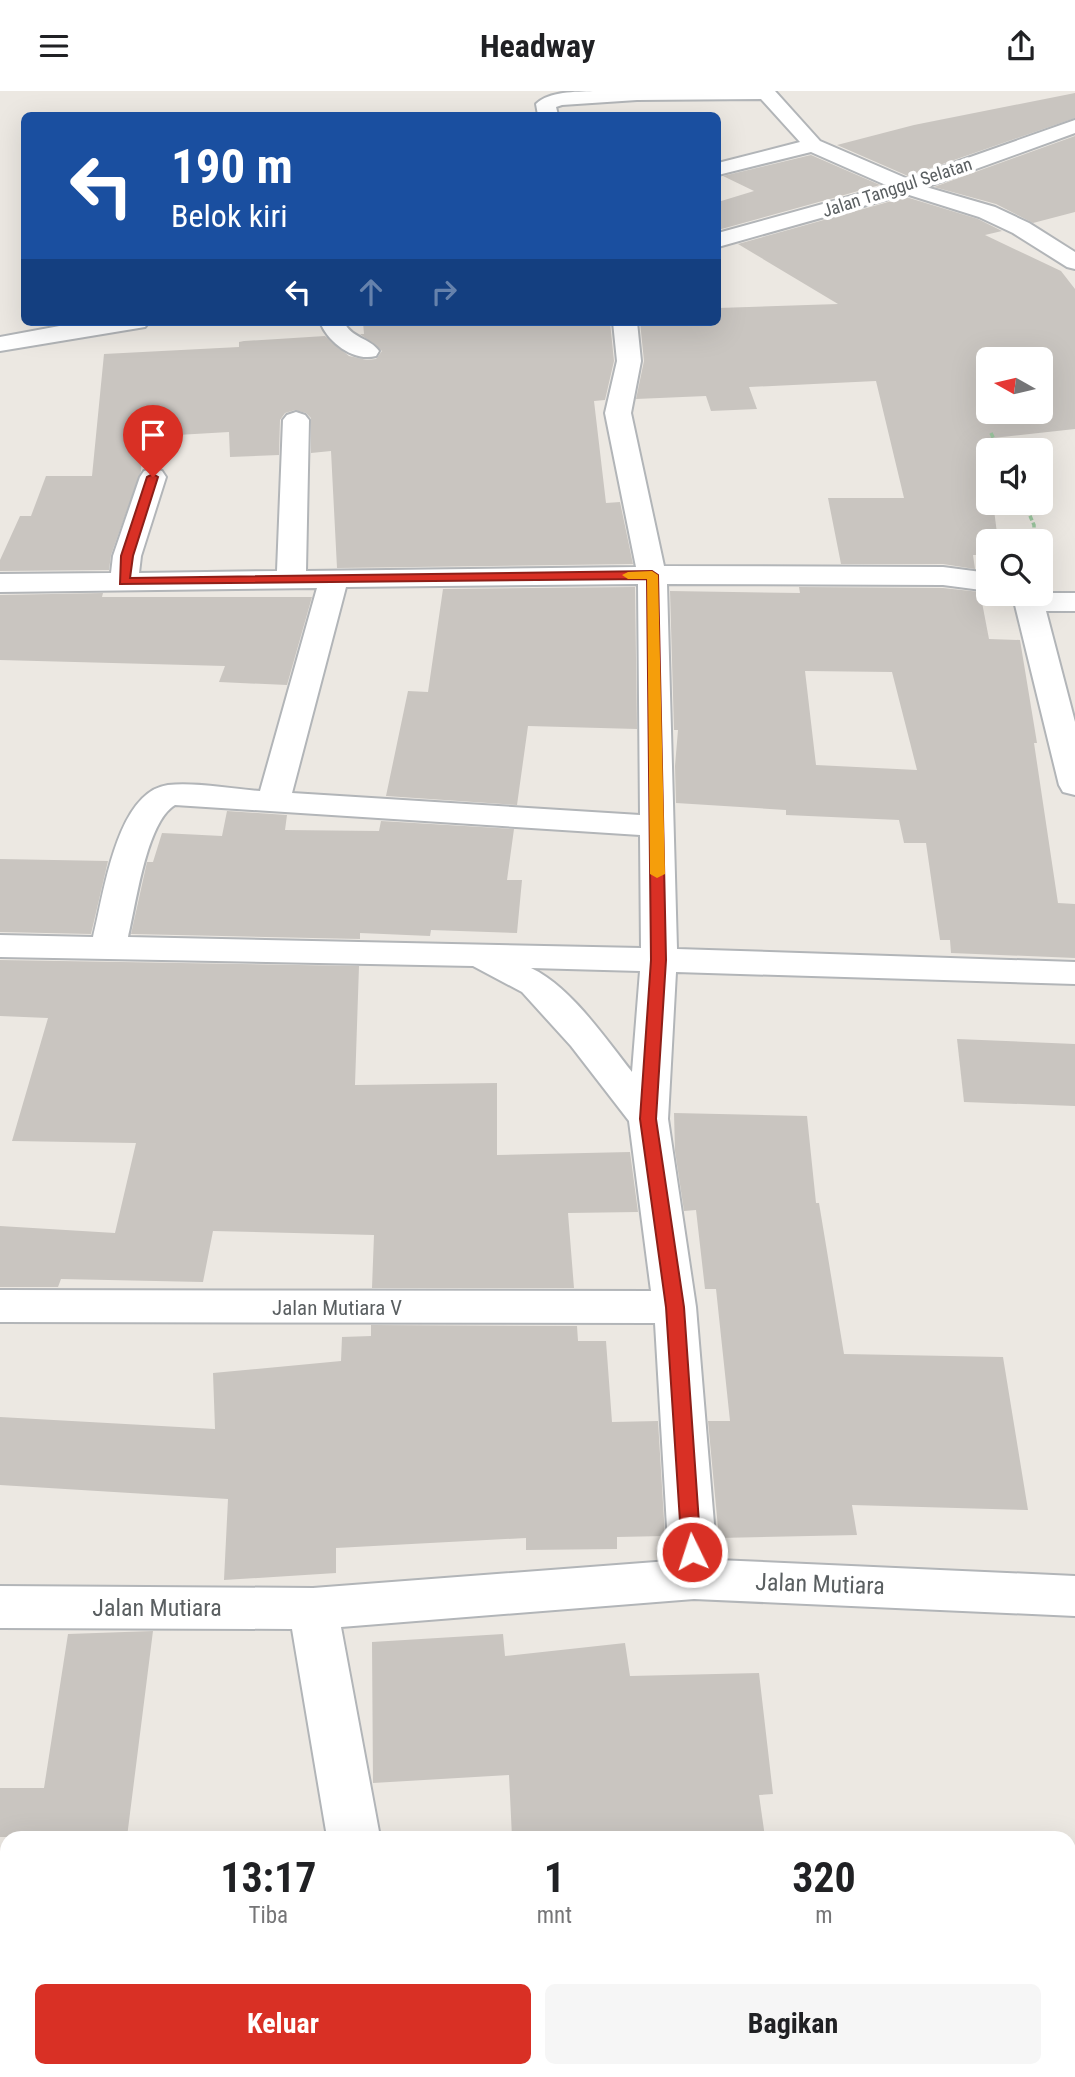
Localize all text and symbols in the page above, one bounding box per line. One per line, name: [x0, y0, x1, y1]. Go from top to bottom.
icon: menu: [35, 27, 73, 65]
text: Headway: [480, 27, 595, 65]
icon: share: [1002, 27, 1040, 65]
text: 190 m: [171, 138, 293, 195]
icon: left: [56, 140, 147, 231]
street label: Jalan Tanggul Selatan: [819, 153, 975, 221]
text: Belok kiri: [171, 197, 288, 235]
icon: left: [279, 273, 317, 311]
icon: ahead: [352, 273, 390, 311]
icon: right: [425, 273, 463, 311]
north arrow: [976, 347, 1054, 423]
map controls: [976, 347, 1053, 606]
pin: [123, 405, 183, 477]
icon: arrive: [134, 416, 172, 454]
button: sound: [976, 438, 1053, 515]
button: search: [976, 529, 1053, 606]
street label: Jalan Mutiara V: [272, 1296, 402, 1320]
position arrow: [655, 1515, 729, 1589]
street label: Jalan Mutiara: [755, 1568, 885, 1600]
street label: Jalan Mutiara: [92, 1594, 222, 1622]
text: 13:17: [220, 1853, 317, 1902]
text: 1: [544, 1853, 565, 1902]
text: 320: [792, 1853, 856, 1902]
text: Tiba: [249, 1902, 288, 1929]
text: mnt: [537, 1902, 572, 1929]
text: m: [815, 1902, 833, 1929]
button: Keluar: [35, 1984, 531, 2064]
button: Bagikan: [545, 1984, 1041, 2064]

